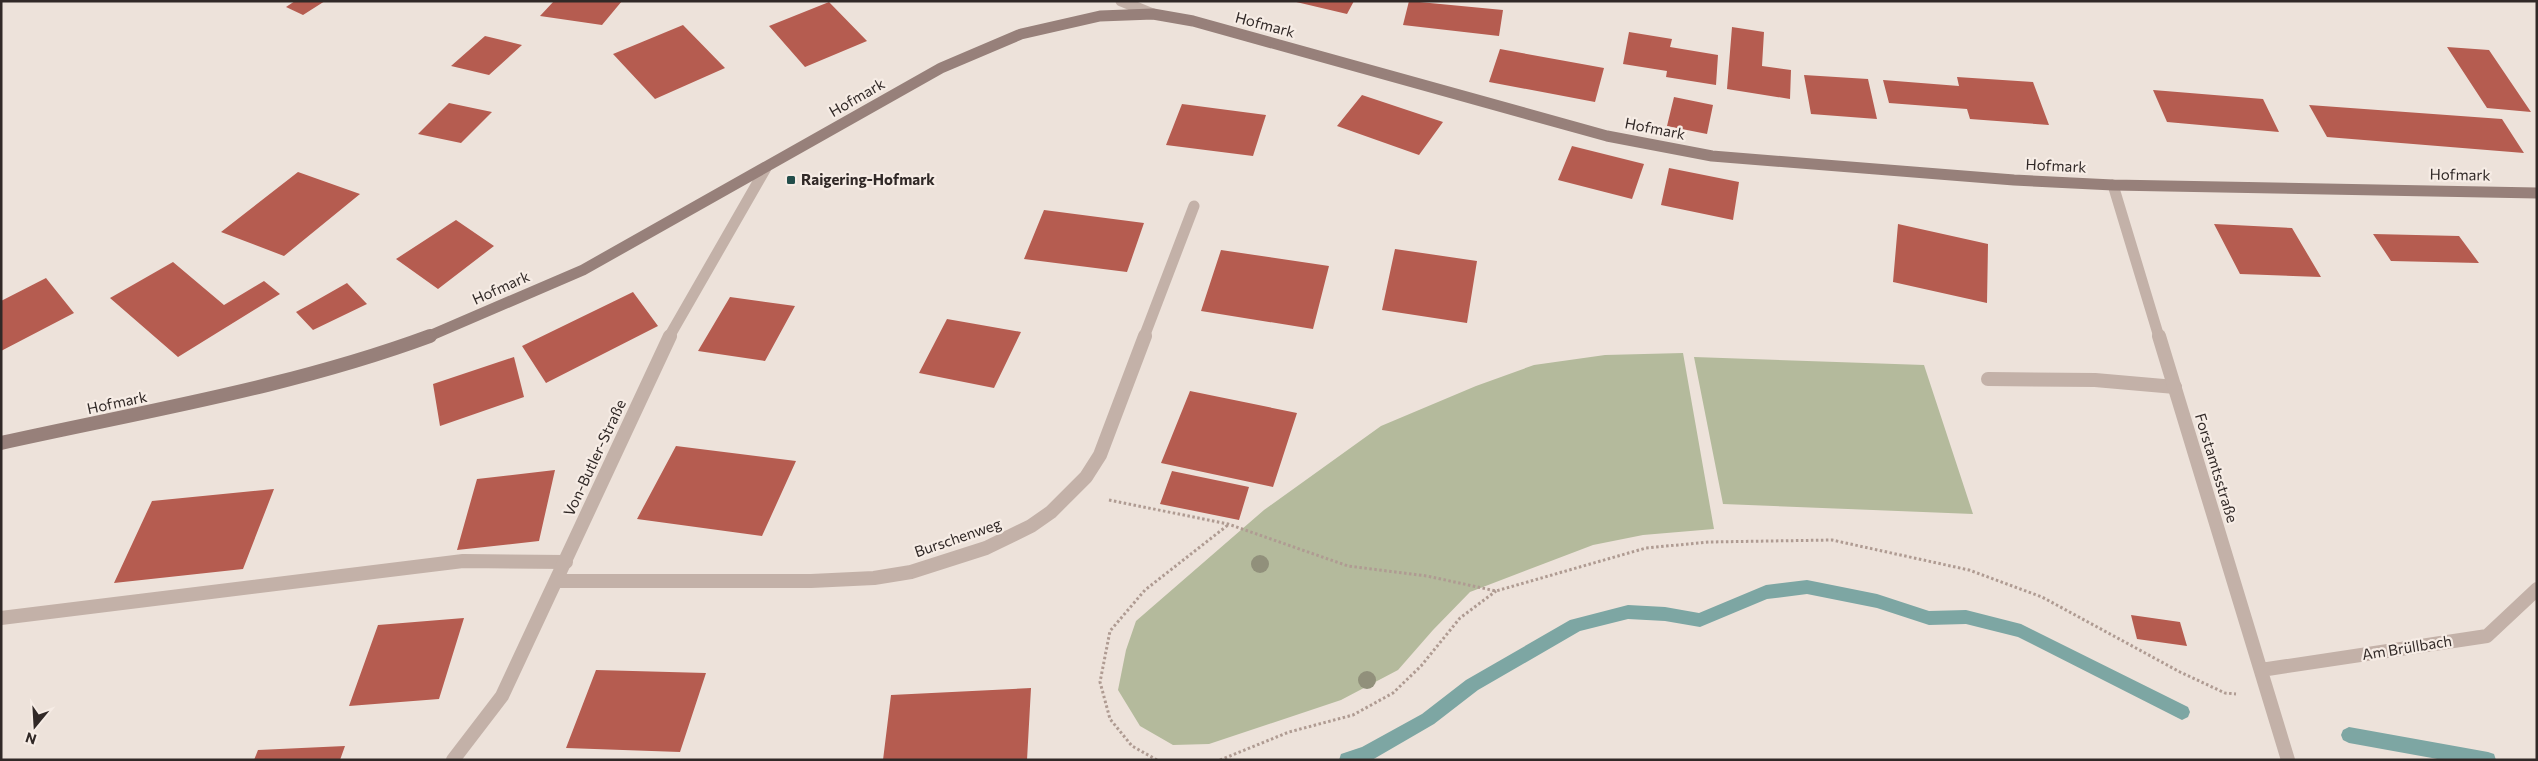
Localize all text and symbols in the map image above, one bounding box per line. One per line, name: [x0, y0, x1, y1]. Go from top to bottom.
street label: Hofmark: [1233, 7, 1297, 41]
street label: Hofmark: [826, 74, 887, 120]
street label: Hofmark: [1623, 113, 1687, 143]
street label: Hofmark: [2025, 154, 2087, 176]
street label: Hofmark: [2429, 164, 2491, 184]
place label: Raigering-Hofmark: [801, 170, 935, 188]
marker: Raigering-Hofmark: [785, 174, 797, 186]
street label: Hofmark: [469, 266, 532, 308]
street label: Hofmark: [85, 387, 149, 417]
street label: Von-Butler-Straße: [559, 396, 629, 519]
street label: Forstamtsstraße: [2192, 411, 2242, 525]
street label: Burschenweg: [912, 514, 1004, 560]
street label: Am Brüllbach: [2361, 631, 2453, 663]
north arrow: [10, 701, 60, 751]
text: N: [23, 729, 38, 749]

